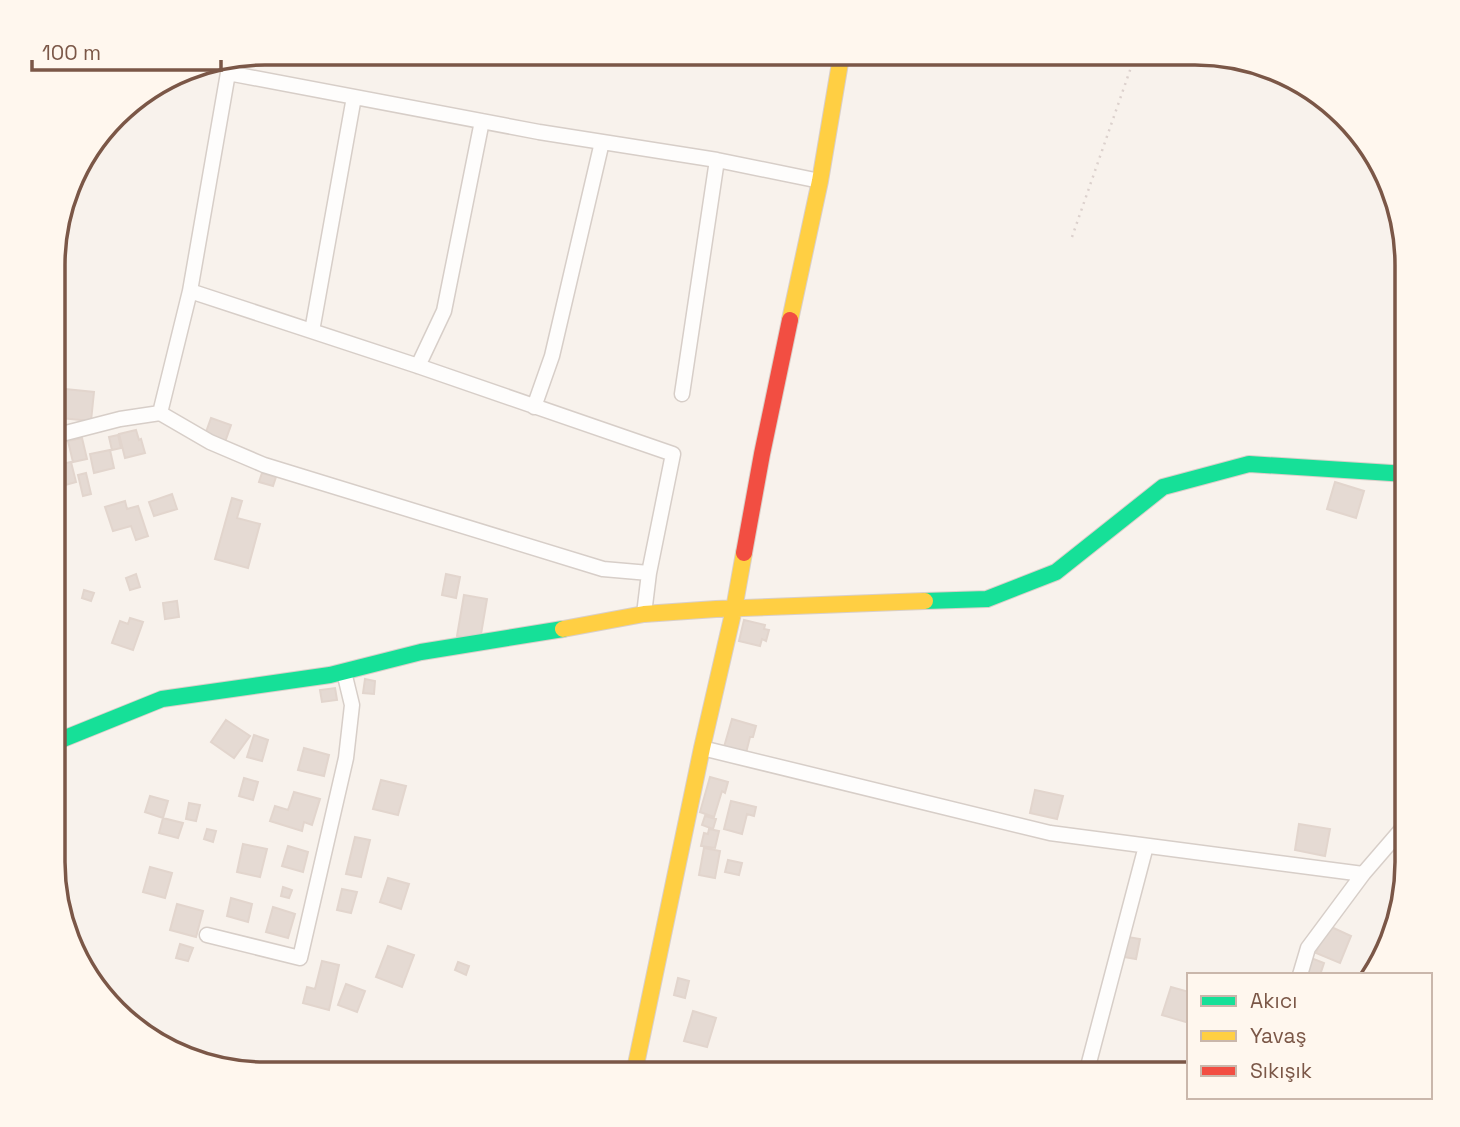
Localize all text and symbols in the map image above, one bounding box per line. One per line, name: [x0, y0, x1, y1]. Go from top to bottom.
scale bar: [32, 28, 220, 72]
text: 100 m: [42, 39, 101, 66]
legend: [1187, 973, 1432, 1099]
text: Akıcı: [1250, 987, 1297, 1014]
text: Yavaş: [1250, 1022, 1307, 1049]
text: Sıkışık: [1250, 1057, 1312, 1084]

